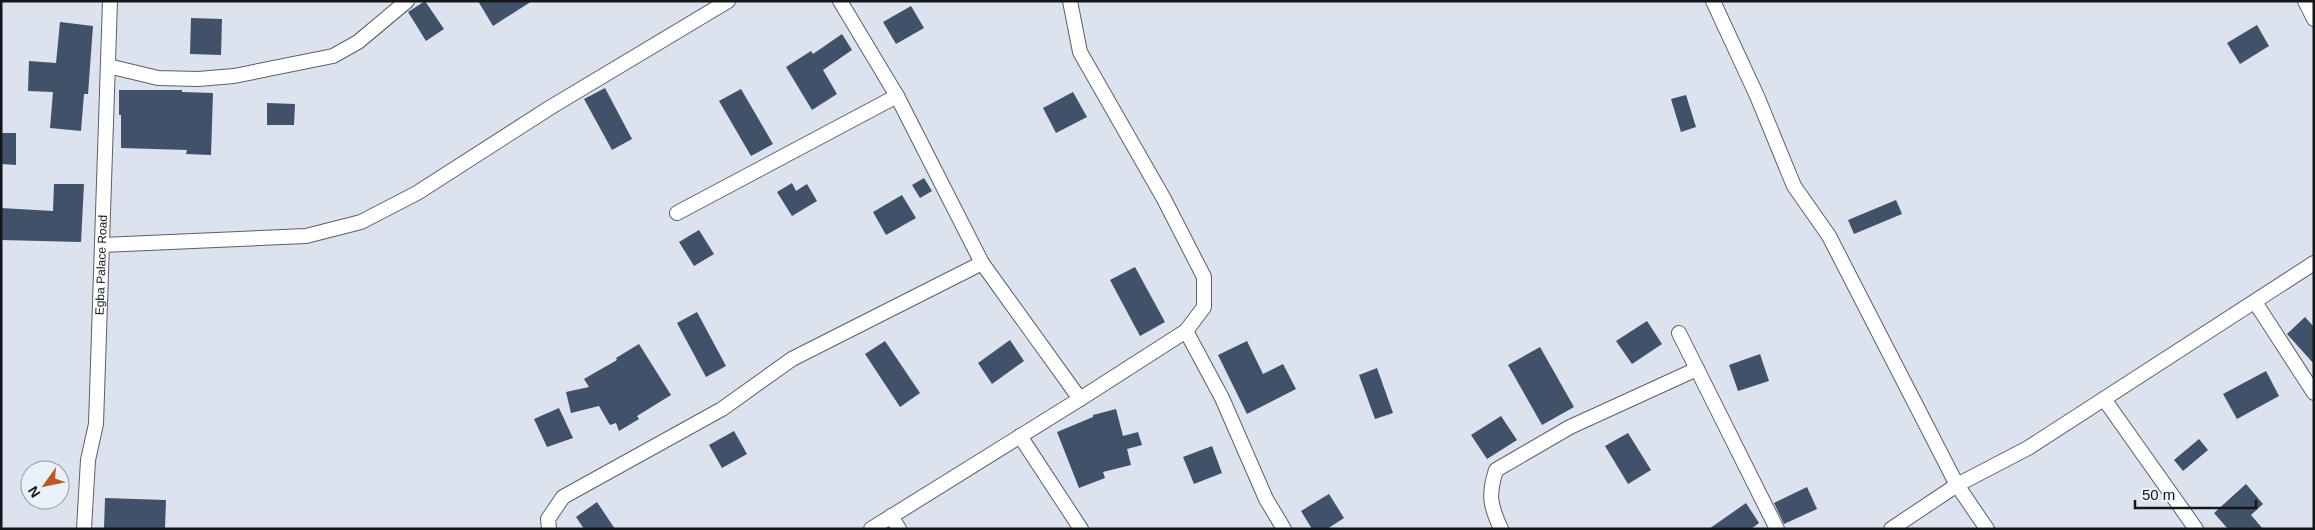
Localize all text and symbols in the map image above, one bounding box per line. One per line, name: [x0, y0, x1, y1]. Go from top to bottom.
street label: Egba Palace Road: [93, 215, 110, 315]
north arrow: [20, 460, 70, 510]
scale bar: [2135, 478, 2256, 510]
text: N: [25, 483, 44, 501]
text: 50 m: [2142, 486, 2175, 503]

